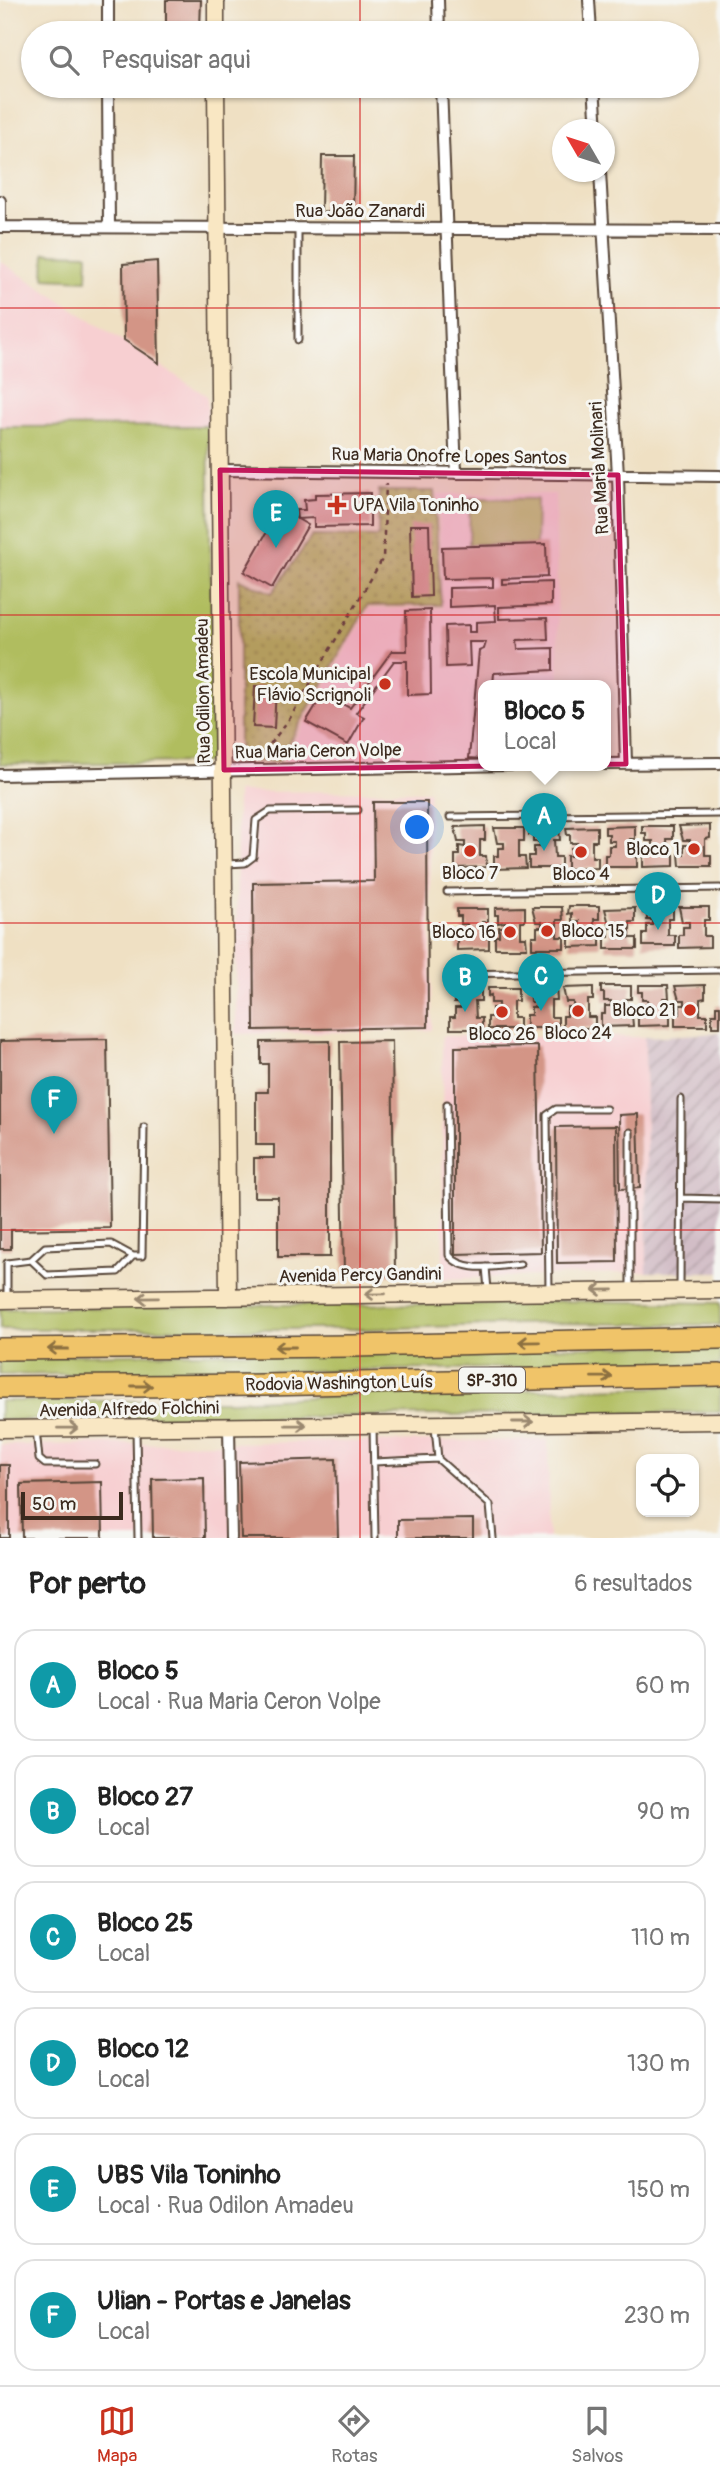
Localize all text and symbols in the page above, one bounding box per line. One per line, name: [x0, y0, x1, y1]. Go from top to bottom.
search box: [21, 21, 699, 98]
icon: search: [45, 41, 83, 79]
text: Pesquisar aqui: [101, 44, 250, 76]
north arrow: [552, 119, 615, 182]
street label: Rua João Zanardi: [295, 200, 425, 223]
street label: Rua Maria Molinari: [585, 401, 614, 535]
street label: Rua Maria Onofre Lopes Santos: [331, 443, 567, 470]
pin: E: [253, 490, 299, 548]
place label: UPA Vila Toninho: [353, 494, 480, 517]
marker: UPA Vila Toninho: [327, 495, 347, 515]
street label: Rua Odilon Amadeu: [191, 618, 216, 764]
place label: Escola Municipal Flávio Scrignoli: [249, 663, 371, 707]
marker: Escola Municipal Flávio Scrignoli: [377, 676, 393, 692]
popup: [478, 680, 611, 771]
text: Bloco 5: [504, 695, 585, 727]
text: Local: [504, 727, 557, 756]
street label: Rua Maria Ceron Volpe: [234, 739, 402, 764]
pin: A: [521, 793, 567, 851]
your location: [400, 810, 434, 844]
place label: Bloco 1: [626, 838, 680, 861]
marker: Bloco 1: [686, 841, 702, 857]
marker: Bloco 7: [462, 843, 478, 859]
marker: Bloco 4: [573, 844, 589, 860]
place label: Bloco 7: [442, 862, 499, 885]
place label: Bloco 4: [552, 863, 610, 886]
pin: D: [635, 872, 681, 930]
place label: Bloco 15: [561, 920, 625, 943]
place label: Bloco 16: [432, 921, 496, 944]
marker: Bloco 15: [539, 923, 555, 939]
marker: Bloco 16: [502, 924, 518, 940]
pin: C: [518, 953, 564, 1011]
pin: B: [442, 954, 488, 1012]
place label: Bloco 21: [612, 999, 676, 1022]
marker: Bloco 21: [682, 1002, 698, 1018]
marker: Bloco 24: [570, 1003, 586, 1019]
marker: Bloco 26: [494, 1004, 510, 1020]
place label: Bloco 24: [544, 1022, 612, 1045]
place label: Bloco 26: [468, 1023, 536, 1046]
pin: F: [31, 1076, 77, 1134]
street label: Avenida Percy Gandini: [278, 1263, 442, 1288]
one-way arrow: [592, 1284, 615, 1297]
one-way arrow: [364, 1288, 387, 1301]
one-way arrow: [137, 1291, 160, 1305]
one-way arrow: [518, 1335, 541, 1349]
one-way arrow: [274, 1340, 297, 1354]
one-way arrow: [46, 1342, 69, 1356]
road number: SP-310: [459, 1368, 525, 1392]
street label: Rodovia Washington Luís: [245, 1370, 433, 1397]
one-way arrow: [590, 1371, 613, 1384]
one-way arrow: [130, 1379, 153, 1392]
street label: Avenida Alfredo Folchini: [39, 1396, 219, 1423]
one-way arrow: [511, 1415, 534, 1429]
one-way arrow: [284, 1418, 307, 1432]
one-way arrow: [56, 1422, 79, 1435]
map controls: [636, 1454, 699, 1517]
button: locate: [636, 1454, 699, 1517]
scale bar: [21, 1489, 122, 1521]
text: 50 m: [32, 1492, 76, 1516]
text: Por perto: [28, 1565, 146, 1602]
text: 6 resultados: [574, 1569, 692, 1598]
text: Bloco 5: [97, 1655, 179, 1687]
text: A: [46, 1671, 60, 1700]
text: 60 m: [635, 1671, 690, 1700]
text: Local · Rua Maria Ceron Volpe: [97, 1687, 381, 1716]
text: Bloco 27: [97, 1781, 193, 1813]
text: B: [46, 1797, 60, 1826]
text: 90 m: [637, 1797, 690, 1826]
text: Local: [97, 1813, 150, 1842]
text: Bloco 25: [97, 1907, 193, 1939]
text: C: [46, 1923, 60, 1952]
text: 110 m: [631, 1923, 690, 1952]
text: Local: [97, 1939, 150, 1968]
text: Bloco 12: [97, 2033, 189, 2065]
text: D: [46, 2049, 60, 2078]
text: 130 m: [627, 2049, 690, 2078]
text: Local: [97, 2065, 150, 2094]
text: UBS Vila Toninho: [97, 2159, 281, 2191]
text: E: [47, 2175, 59, 2204]
text: 150 m: [627, 2175, 690, 2204]
text: Local · Rua Odilon Amadeu: [97, 2191, 354, 2220]
text: Ulian - Portas e Janelas: [97, 2285, 351, 2317]
text: F: [46, 2301, 60, 2330]
text: 230 m: [624, 2301, 690, 2330]
text: Local: [97, 2317, 150, 2346]
tab: Mapa: [97, 2402, 137, 2468]
tab: Rotas: [331, 2402, 377, 2468]
tab: Salvos: [571, 2402, 623, 2468]

